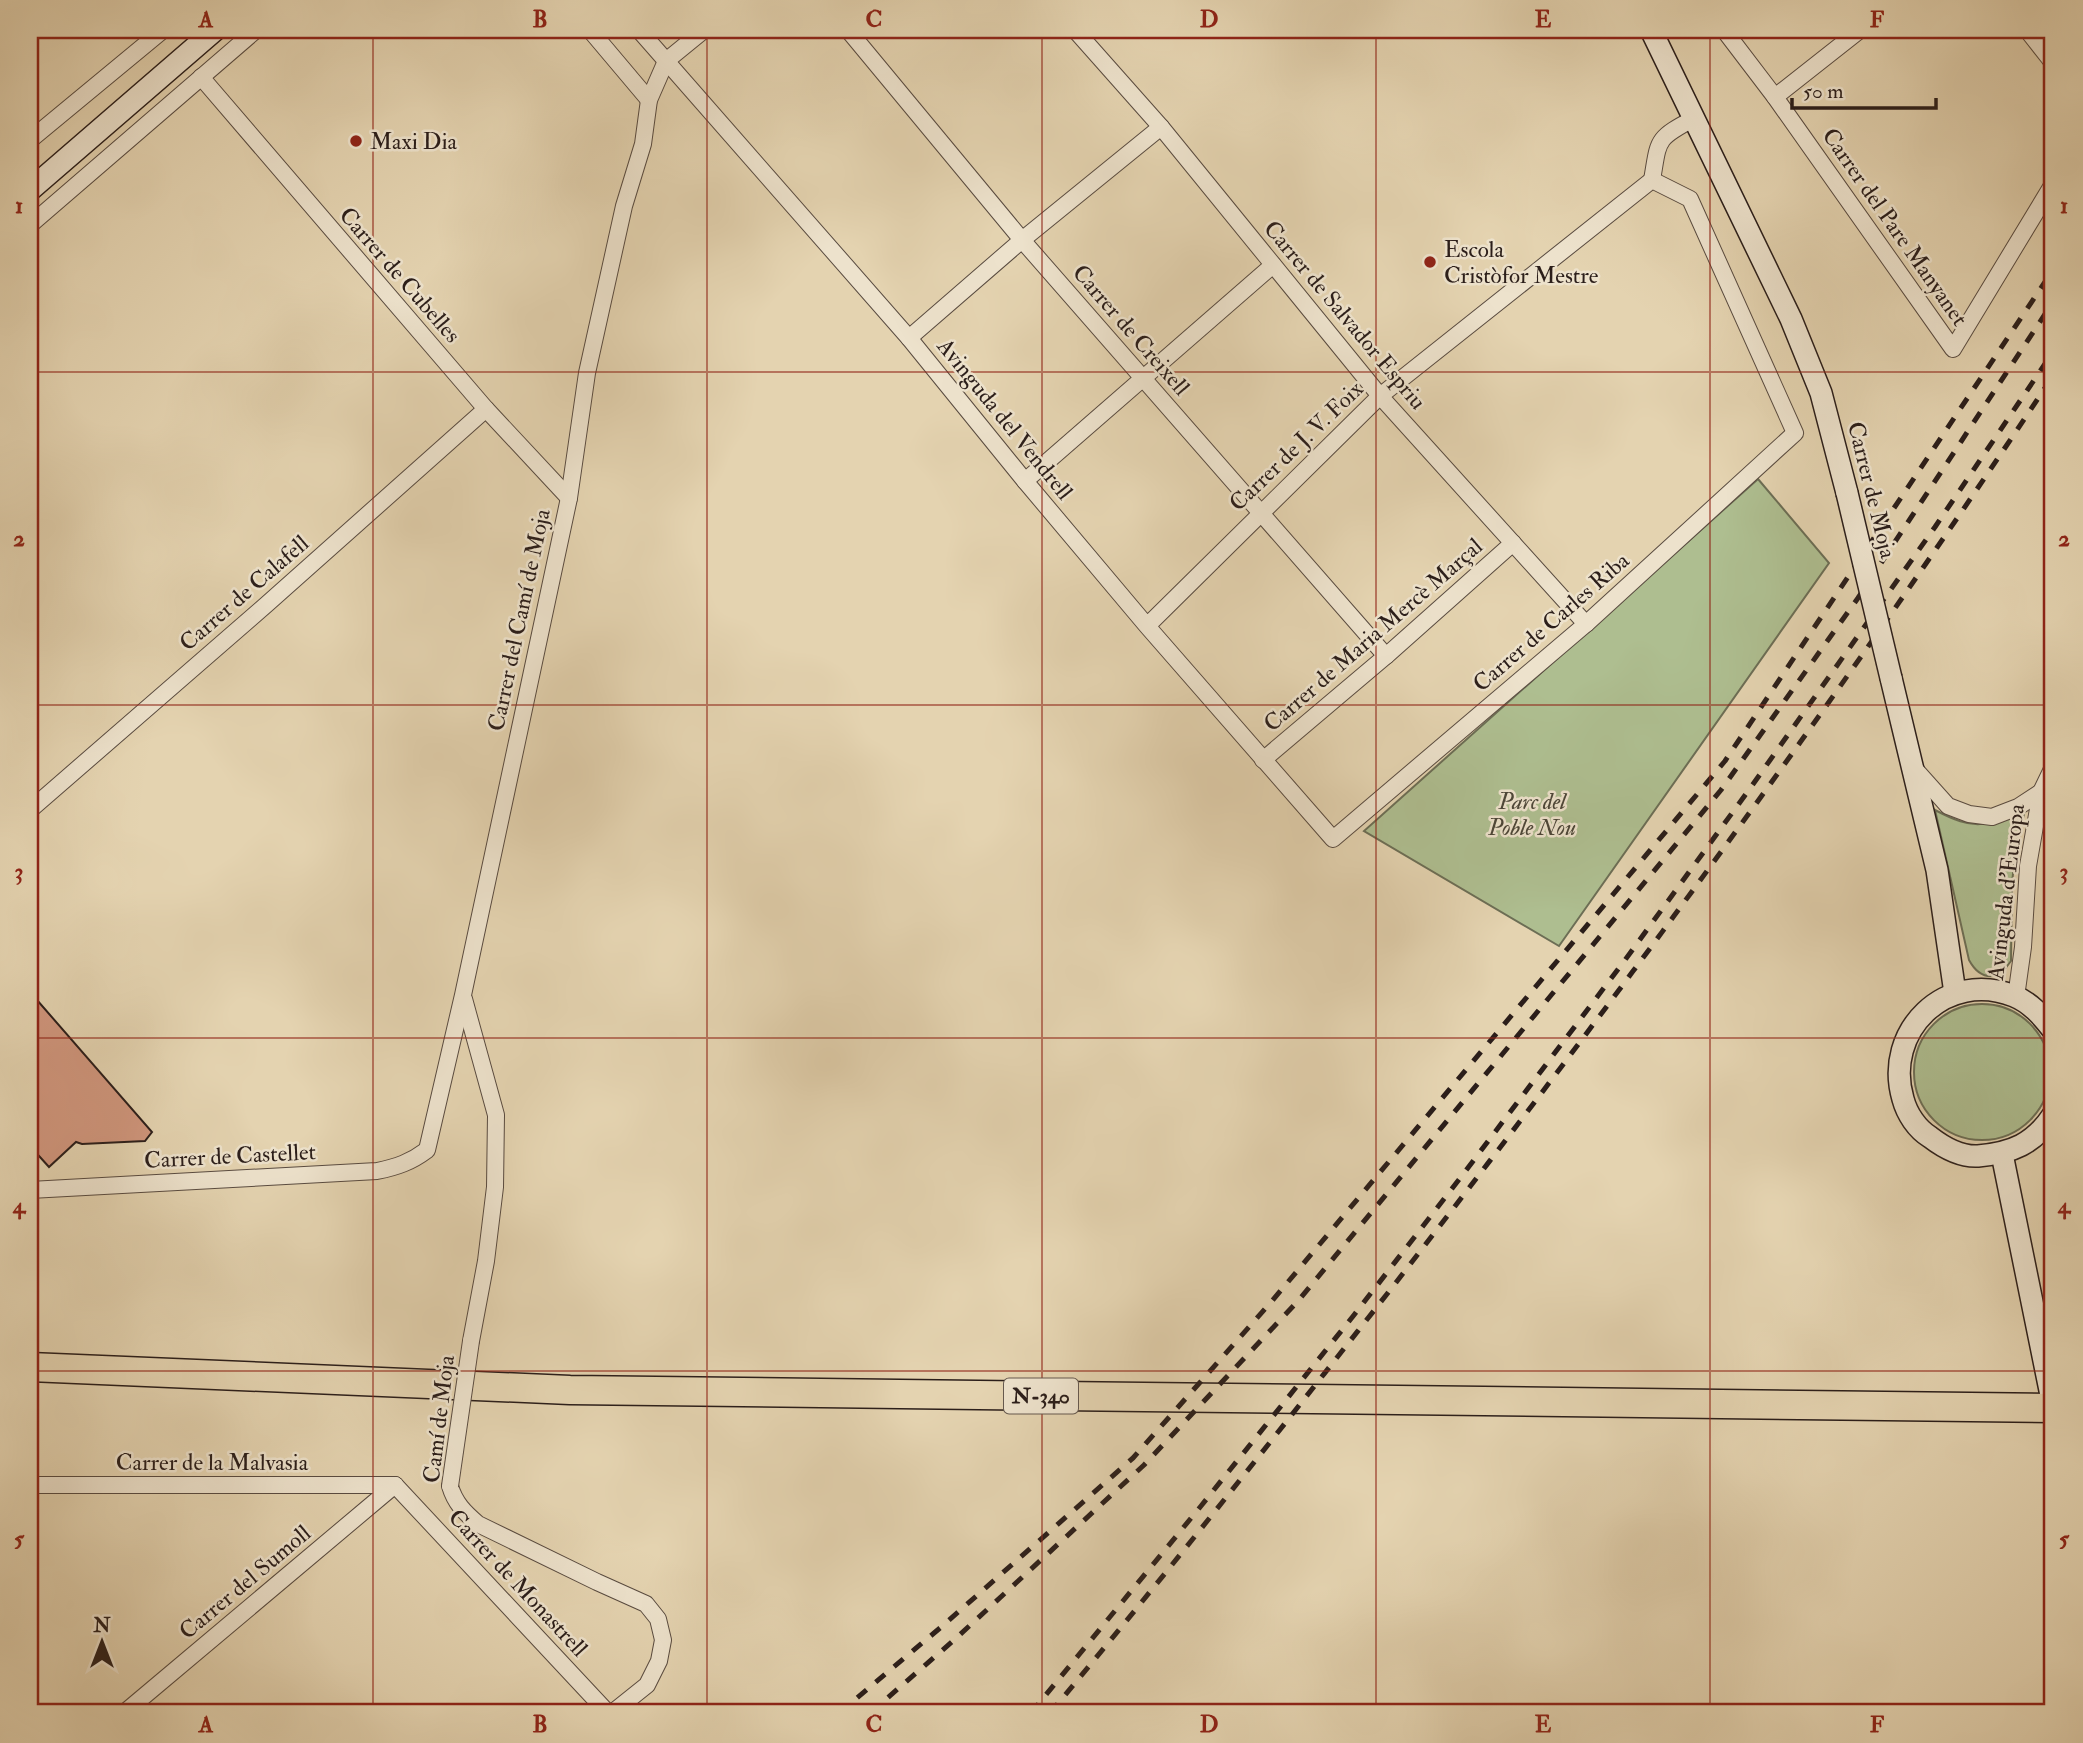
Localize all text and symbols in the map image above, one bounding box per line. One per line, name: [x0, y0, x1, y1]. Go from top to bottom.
text: A: [198, 5, 214, 34]
text: B: [532, 5, 548, 34]
text: C: [866, 5, 882, 34]
text: D: [1200, 5, 1218, 34]
text: E: [1535, 5, 1552, 34]
text: F: [1870, 5, 1885, 34]
scale bar: [1792, 66, 1936, 110]
text: 50 m: [1803, 78, 1844, 105]
street label: Carrer del Pare Manyanet: [1816, 122, 1974, 332]
place label: Maxi Dia: [370, 127, 458, 156]
marker: Maxi Dia: [348, 133, 364, 149]
text: 1: [15, 191, 23, 220]
text: 1: [2060, 191, 2068, 220]
street label: Carrer de Cubelles: [333, 201, 467, 349]
street label: Carrer de Salvador Espriu: [1257, 215, 1433, 416]
place label: Escola Cristòfor Mestre: [1444, 235, 1599, 290]
marker: Escola Cristòfor Mestre: [1422, 254, 1438, 270]
street label: Carrer de Creixell: [1066, 258, 1196, 402]
street label: Avinguda del Vendrell: [930, 332, 1079, 506]
street label: Carrer de J. V. Foix: [1223, 375, 1369, 517]
street label: Carrer de Moja: [1841, 419, 1903, 562]
street label: Carrer del Camí de Moja: [481, 506, 557, 734]
text: 2: [13, 524, 25, 553]
text: 2: [2058, 524, 2070, 553]
street label: Carrer de Calafell: [173, 529, 315, 657]
street label: Carrer de Maria Mercè Marçal: [1257, 532, 1489, 738]
street label: Carrer de Carles Riba: [1467, 546, 1636, 698]
park label: Parc del Poble Nou: [1487, 787, 1576, 842]
street label: Avinguda d'Europa: [1981, 802, 2032, 983]
text: 3: [15, 857, 23, 886]
text: 3: [2060, 857, 2068, 886]
street label: Carrer de Castellet: [143, 1137, 317, 1175]
text: 4: [12, 1191, 27, 1220]
text: 4: [2057, 1191, 2072, 1220]
street label: Camí de Moja: [417, 1353, 461, 1485]
road number: N-340: [1004, 1378, 1078, 1414]
street label: Carrer de la Malvasia: [116, 1448, 309, 1477]
street label: Carrer de Monastrell: [442, 1503, 594, 1663]
street label: Carrer del Sumoll: [173, 1518, 317, 1646]
text: 5: [14, 1524, 25, 1553]
text: 5: [2059, 1524, 2070, 1553]
north arrow: [66, 1606, 136, 1676]
text: N: [92, 1614, 111, 1638]
text: A: [198, 1710, 214, 1739]
text: B: [532, 1710, 548, 1739]
text: C: [866, 1710, 882, 1739]
text: D: [1200, 1710, 1218, 1739]
text: E: [1535, 1710, 1552, 1739]
text: F: [1870, 1710, 1885, 1739]

